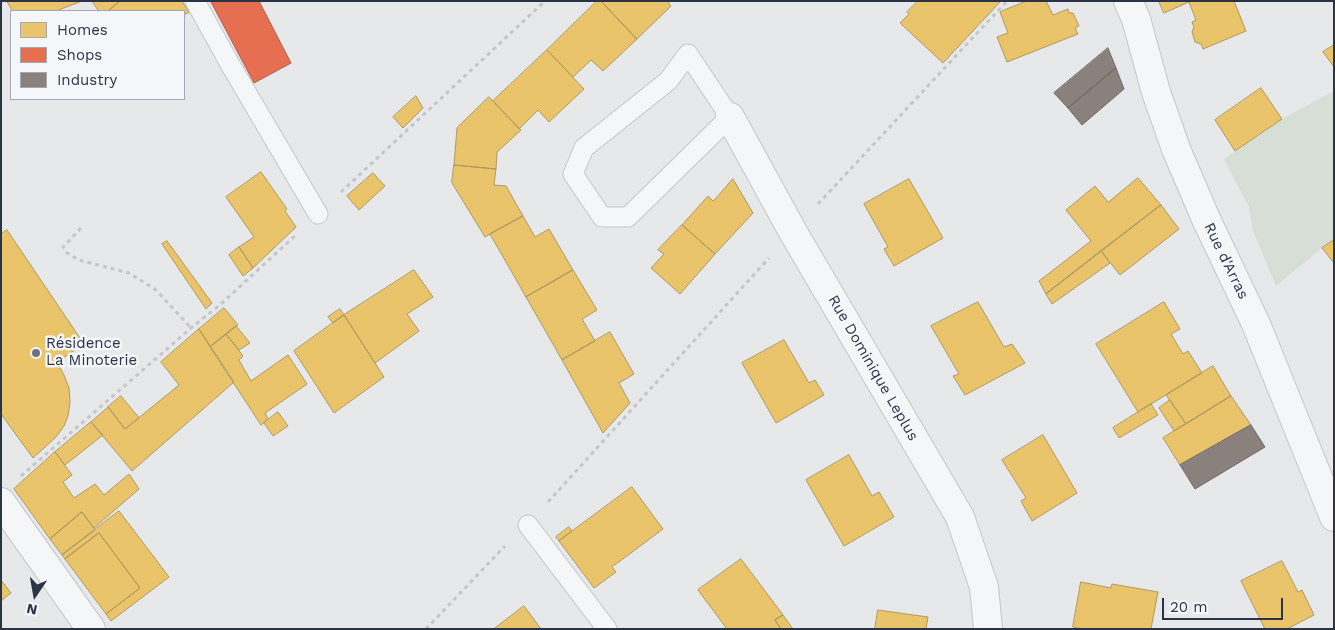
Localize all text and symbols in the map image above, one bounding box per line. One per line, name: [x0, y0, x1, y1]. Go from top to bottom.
legend: [10, 10, 185, 100]
text: Homes: [57, 21, 108, 39]
text: Shops: [57, 46, 102, 64]
text: Industry: [57, 71, 117, 89]
street label: Rue d'Arras: [1200, 220, 1252, 302]
street label: Rue Dominique Leplus: [824, 292, 922, 444]
place label: Résidence La Minoterie: [46, 335, 137, 370]
marker: Résidence La Minoterie: [30, 347, 42, 359]
north arrow: [10, 570, 60, 620]
scale bar: [1165, 588, 1286, 620]
text: 20 m: [1170, 598, 1208, 616]
text: N: [25, 601, 39, 619]

